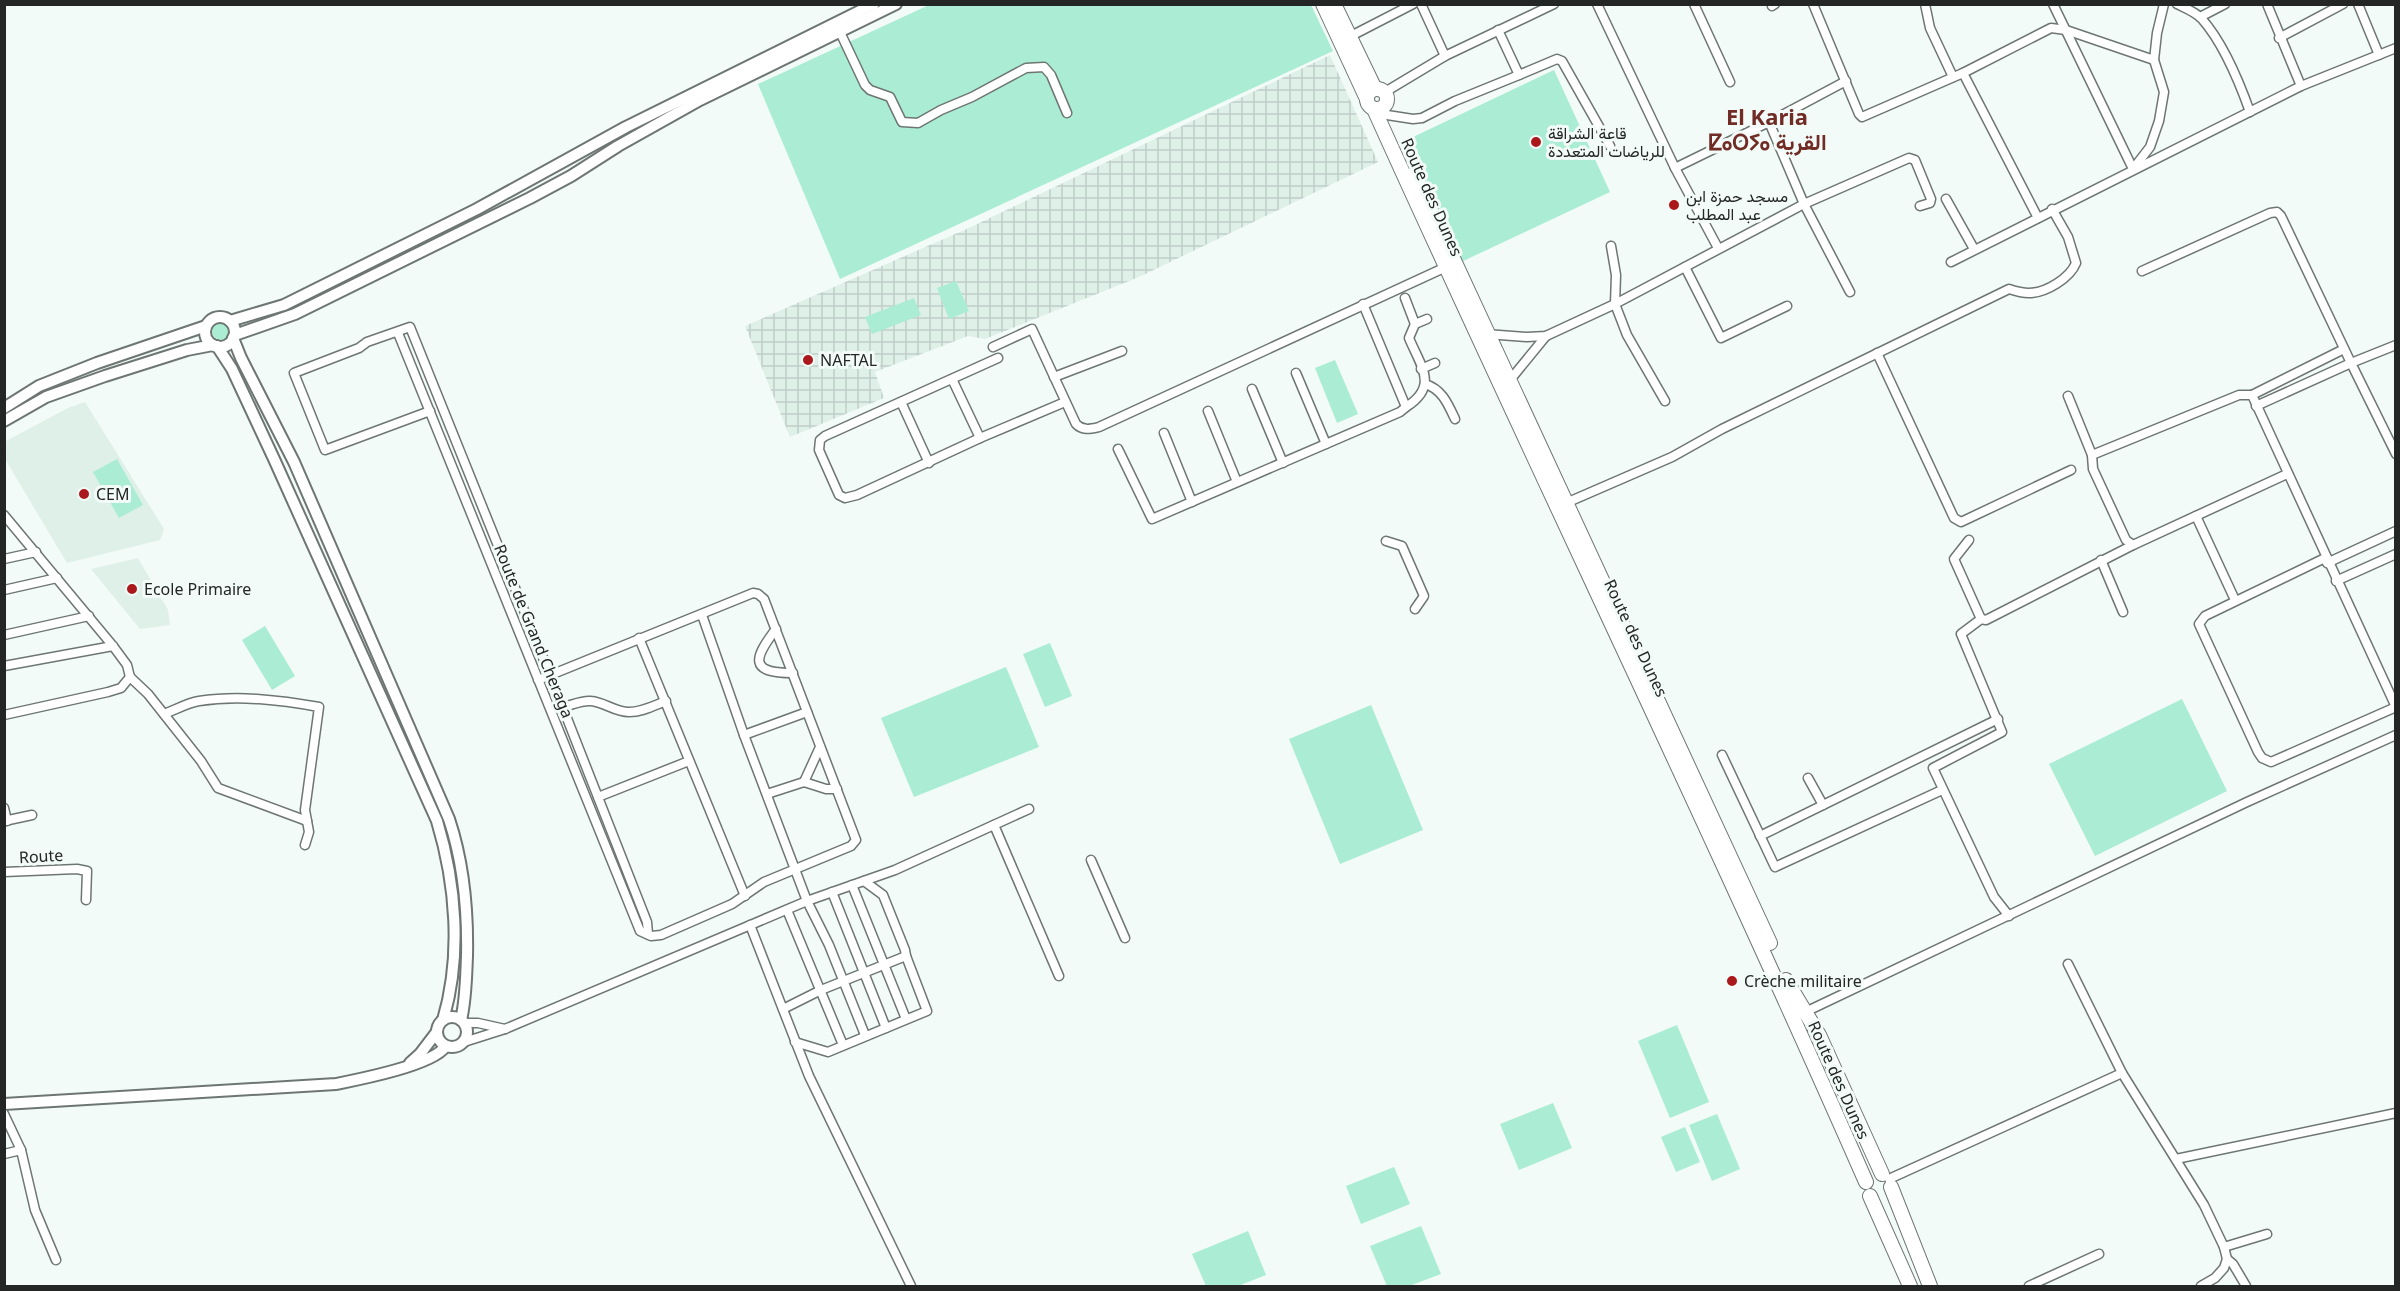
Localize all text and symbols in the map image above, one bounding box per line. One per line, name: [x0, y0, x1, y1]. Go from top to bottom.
district label: El Karia ⵇⴰⵔⵢⴰ القرية: [1707, 101, 1827, 156]
place label: قاعة الشراقة للرياضات المتعددة: [1548, 122, 1665, 162]
street label: Route des Dunes: [1396, 134, 1468, 260]
marker: قاعة الشراقة للرياضات المتعددة: [1529, 135, 1543, 149]
place label: مسجد حمزة ابن عبد المطلب: [1686, 185, 1788, 225]
marker: مسجد حمزة ابن عبد المطلب: [1667, 198, 1681, 212]
place label: NAFTAL: [820, 349, 877, 371]
marker: NAFTAL: [801, 353, 815, 367]
place label: CEM: [96, 483, 130, 505]
marker: CEM: [77, 487, 91, 501]
street label: Route de Grand Cheraga: [489, 541, 579, 721]
street label: Route des Dunes: [1599, 576, 1673, 700]
place label: Ecole Primaire: [144, 578, 251, 600]
marker: Ecole Primaire: [125, 582, 139, 596]
street label: Route: [18, 844, 64, 868]
place label: Crèche militaire: [1744, 970, 1862, 992]
marker: Crèche militaire: [1725, 974, 1739, 988]
street label: Route des Dunes: [1803, 1017, 1875, 1143]

